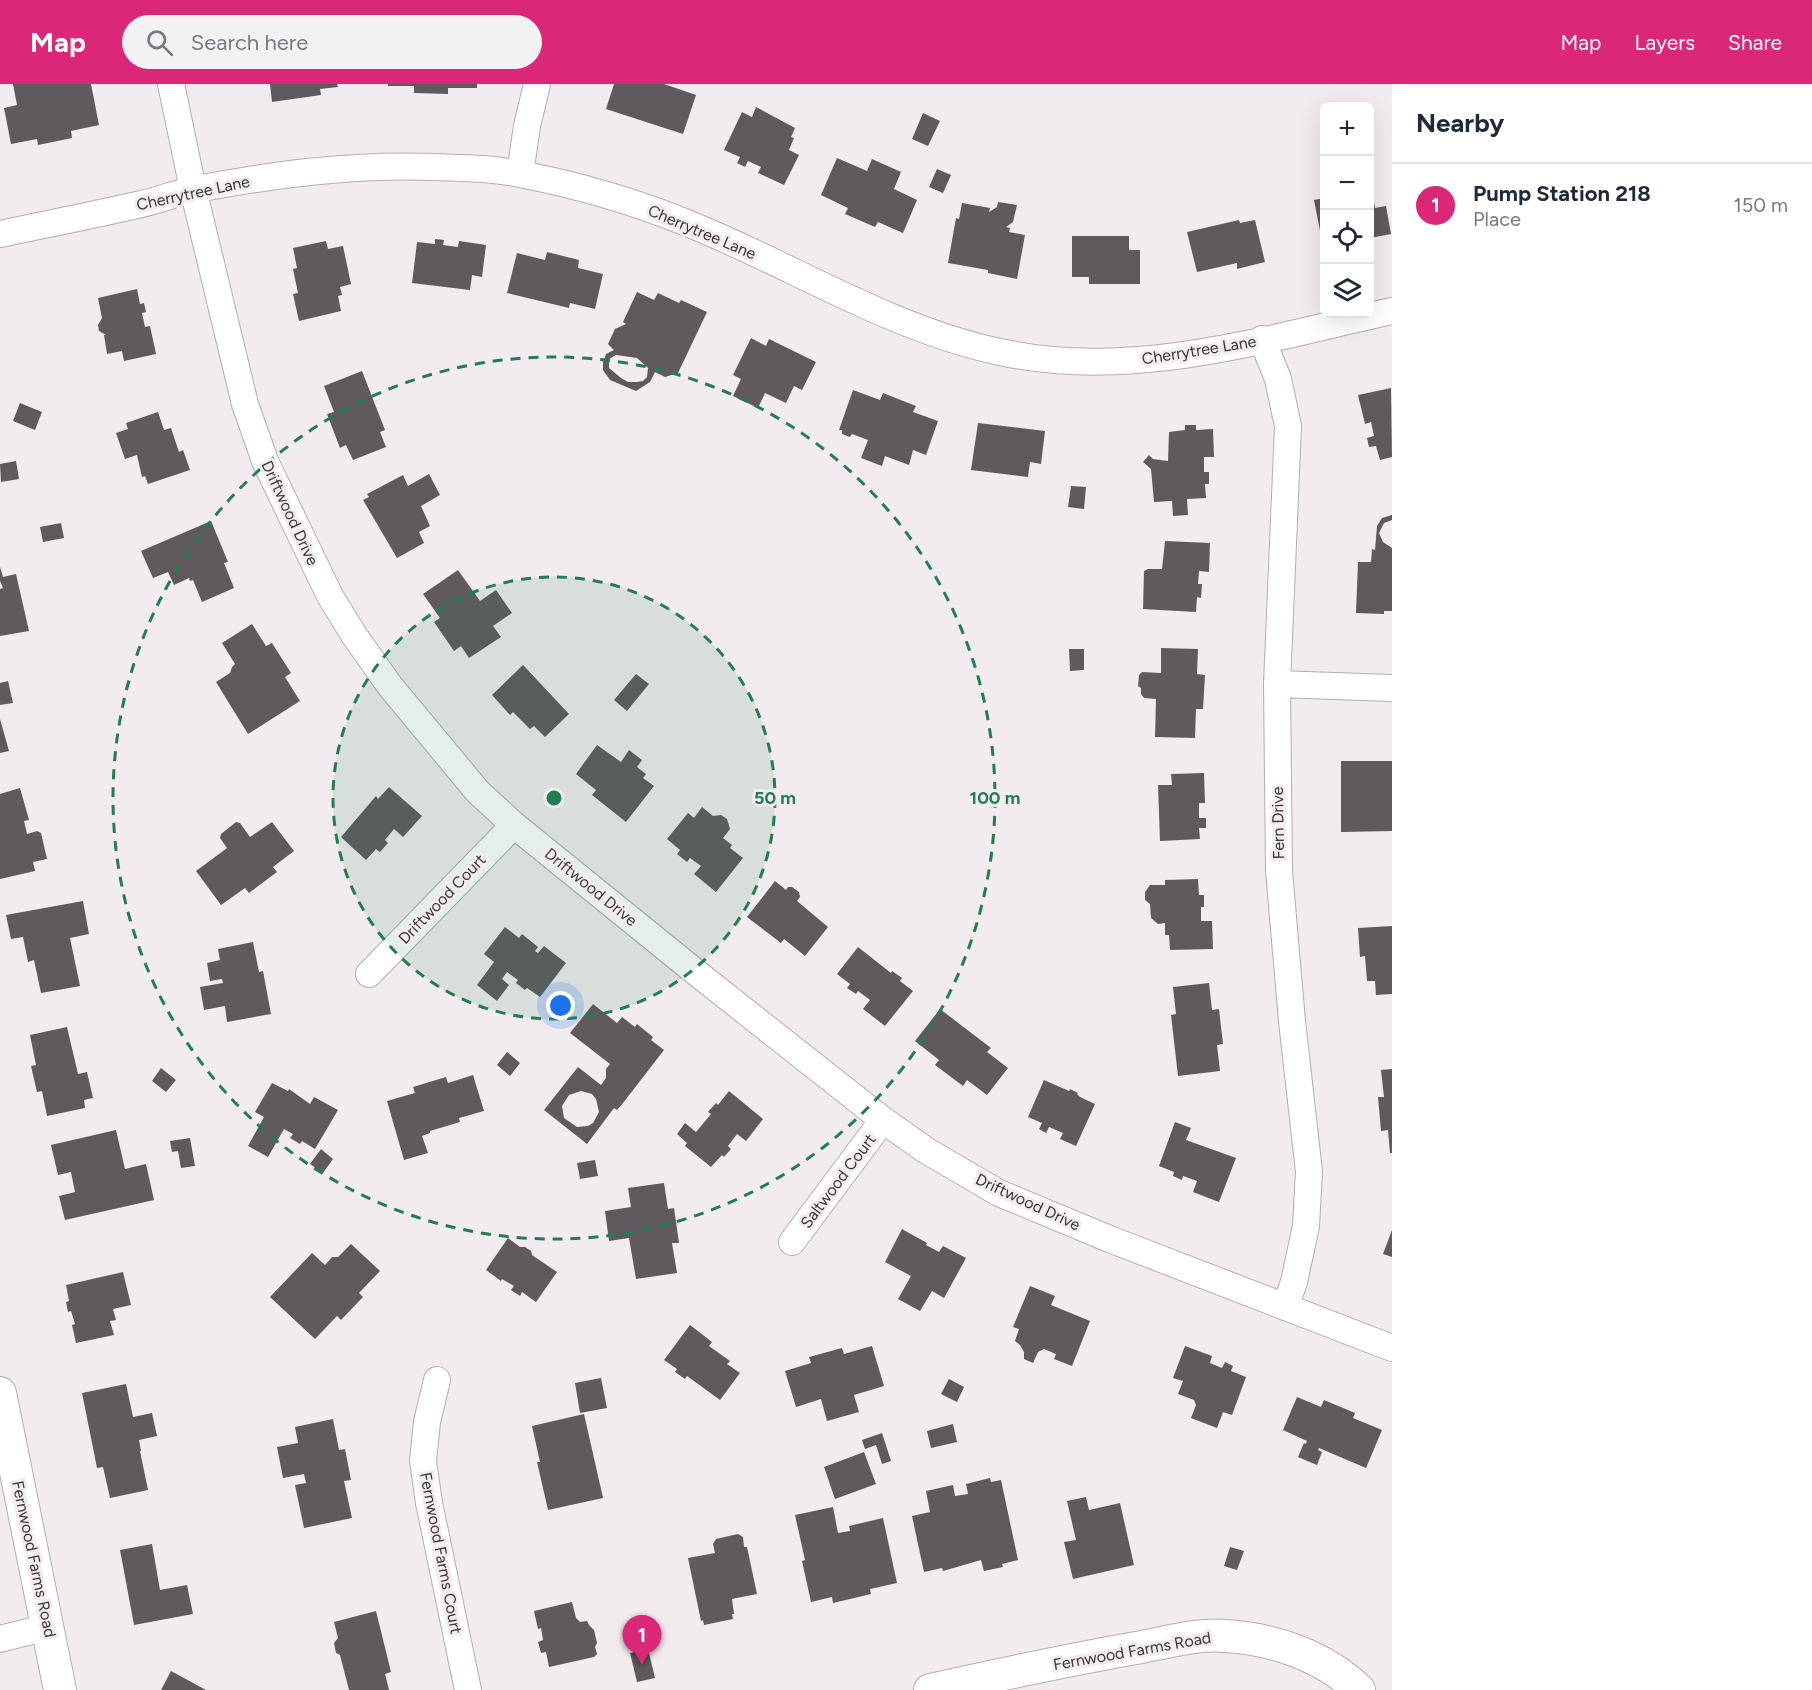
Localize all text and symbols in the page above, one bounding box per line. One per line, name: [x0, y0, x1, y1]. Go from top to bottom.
search box: [122, 15, 542, 69]
text: Map: [30, 25, 86, 59]
icon: search: [143, 26, 176, 59]
text: Search here: [191, 29, 308, 56]
text: Map: [1561, 30, 1601, 55]
text: Layers: [1634, 30, 1695, 55]
text: Share: [1728, 30, 1782, 55]
map controls: [1320, 102, 1374, 318]
button: +: [1320, 102, 1374, 156]
text: Nearby: [1416, 107, 1504, 139]
button: −: [1320, 156, 1374, 210]
street label: Cherrytree Lane: [135, 172, 252, 214]
text: Pump Station 218: [1473, 180, 1651, 207]
text: 1: [1431, 193, 1440, 217]
text: 150 m: [1733, 193, 1788, 217]
street label: Cherrytree Lane: [645, 201, 759, 263]
text: Place: [1473, 207, 1521, 231]
button: locate: [1320, 210, 1374, 264]
button: layers: [1320, 264, 1374, 318]
street label: Cherrytree Lane: [1140, 332, 1258, 368]
street label: Driftwood Drive: [257, 458, 323, 569]
street label: Fern Drive: [1268, 786, 1288, 859]
text: 50 m: [754, 787, 796, 809]
text: 100 m: [970, 787, 1020, 809]
centre of rings: [544, 788, 564, 808]
street label: Driftwood Drive: [541, 844, 641, 930]
street label: Driftwood Court: [394, 850, 490, 948]
your location: [546, 991, 575, 1020]
street label: Saltwood Court: [796, 1130, 880, 1232]
street label: Driftwood Drive: [973, 1169, 1084, 1235]
street label: Fernwood Farms Court: [416, 1471, 466, 1635]
street label: Fernwood Farms Road: [8, 1479, 60, 1639]
pin: 1: [622, 1616, 662, 1665]
street label: Fernwood Farms Road: [1052, 1628, 1212, 1674]

